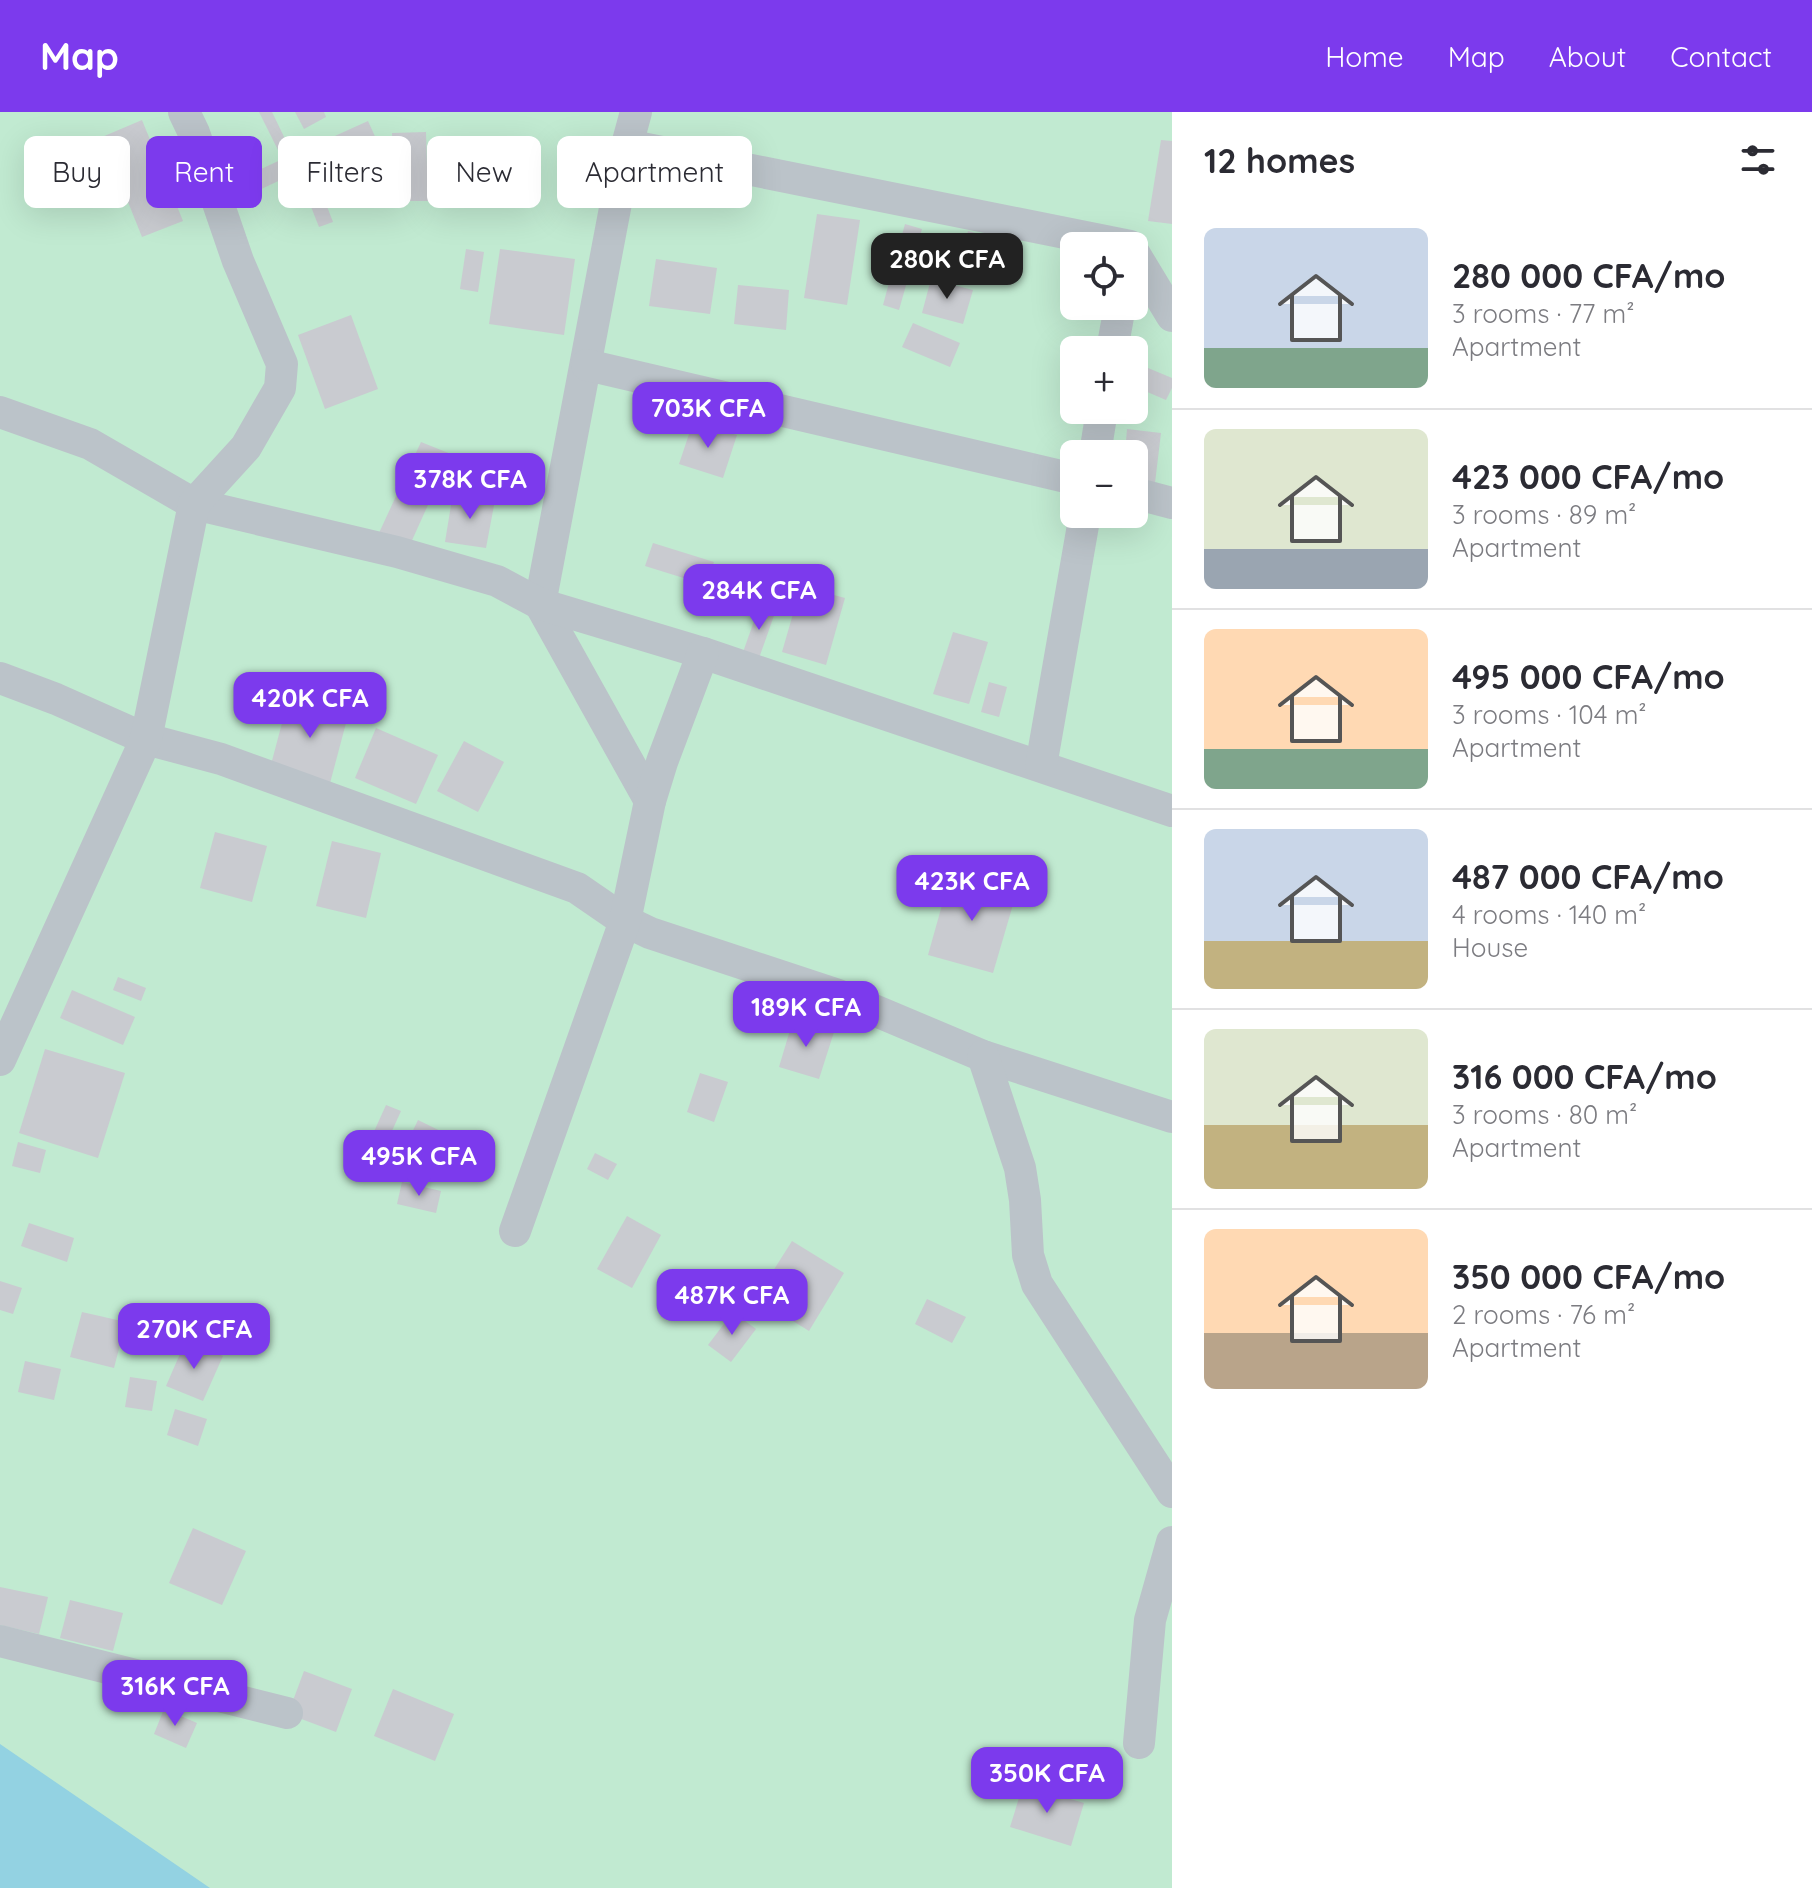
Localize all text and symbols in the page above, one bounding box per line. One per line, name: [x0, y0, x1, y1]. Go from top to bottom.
text: Map: [40, 32, 119, 80]
text: Home: [1325, 39, 1404, 74]
text: Map: [1448, 39, 1505, 74]
text: About: [1549, 39, 1626, 74]
text: Contact: [1670, 39, 1772, 74]
chip: Buy: [24, 136, 130, 208]
chip: Rent: [146, 136, 262, 208]
chip: Filters: [278, 136, 411, 208]
chip: New: [427, 136, 541, 208]
chip: Apartment: [557, 136, 752, 208]
icon: filters: [1736, 138, 1780, 182]
text: 12 homes: [1204, 139, 1355, 182]
map controls: [1060, 232, 1148, 528]
button: locate: [1060, 232, 1148, 320]
pin: 280K CFA: [864, 233, 1030, 301]
text: 280K CFA: [889, 242, 1005, 275]
text: 280 000 CFA/mo: [1452, 254, 1725, 297]
icon: home: [1268, 260, 1364, 356]
text: 3 rooms · 77 m²: [1452, 297, 1634, 330]
text: Apartment: [1452, 330, 1581, 363]
button: +: [1060, 336, 1148, 424]
pin: 703K CFA: [625, 382, 791, 450]
text: 703K CFA: [650, 391, 766, 424]
button: −: [1060, 440, 1148, 528]
pin: 378K CFA: [387, 453, 553, 521]
text: 423 000 CFA/mo: [1452, 455, 1724, 498]
icon: home: [1268, 461, 1364, 557]
text: 378K CFA: [413, 462, 527, 495]
text: 3 rooms · 89 m²: [1452, 498, 1636, 531]
text: Apartment: [1452, 531, 1581, 564]
pin: 284K CFA: [676, 564, 842, 632]
text: 284K CFA: [701, 573, 817, 606]
text: 495 000 CFA/mo: [1452, 655, 1725, 698]
icon: home: [1268, 661, 1364, 757]
pin: 420K CFA: [227, 672, 393, 740]
text: 420K CFA: [251, 681, 369, 714]
text: 3 rooms · 104 m²: [1452, 698, 1647, 731]
text: Apartment: [1452, 731, 1581, 764]
pin: 423K CFA: [889, 855, 1055, 923]
text: 487 000 CFA/mo: [1452, 855, 1724, 898]
icon: home: [1268, 861, 1364, 957]
text: 423K CFA: [914, 864, 1030, 897]
text: 4 rooms · 140 m²: [1452, 898, 1646, 931]
text: House: [1452, 931, 1528, 964]
pin: 189K CFA: [723, 981, 889, 1049]
text: 189K CFA: [751, 990, 861, 1023]
text: 316 000 CFA/mo: [1452, 1055, 1717, 1098]
icon: home: [1268, 1061, 1364, 1157]
text: 3 rooms · 80 m²: [1452, 1098, 1637, 1131]
pin: 495K CFA: [336, 1130, 502, 1198]
text: Apartment: [1452, 1131, 1581, 1164]
text: 495K CFA: [361, 1139, 477, 1172]
text: 350 000 CFA/mo: [1452, 1255, 1725, 1298]
icon: home: [1268, 1261, 1364, 1357]
pin: 487K CFA: [649, 1269, 815, 1337]
text: 487K CFA: [675, 1278, 789, 1311]
text: 2 rooms · 76 m²: [1452, 1298, 1635, 1331]
pin: 270K CFA: [111, 1303, 277, 1371]
text: 270K CFA: [136, 1312, 252, 1345]
text: Apartment: [1452, 1331, 1581, 1364]
pin: 316K CFA: [92, 1660, 258, 1728]
text: 316K CFA: [120, 1669, 230, 1702]
pin: 350K CFA: [964, 1747, 1130, 1815]
text: 350K CFA: [989, 1756, 1105, 1789]

